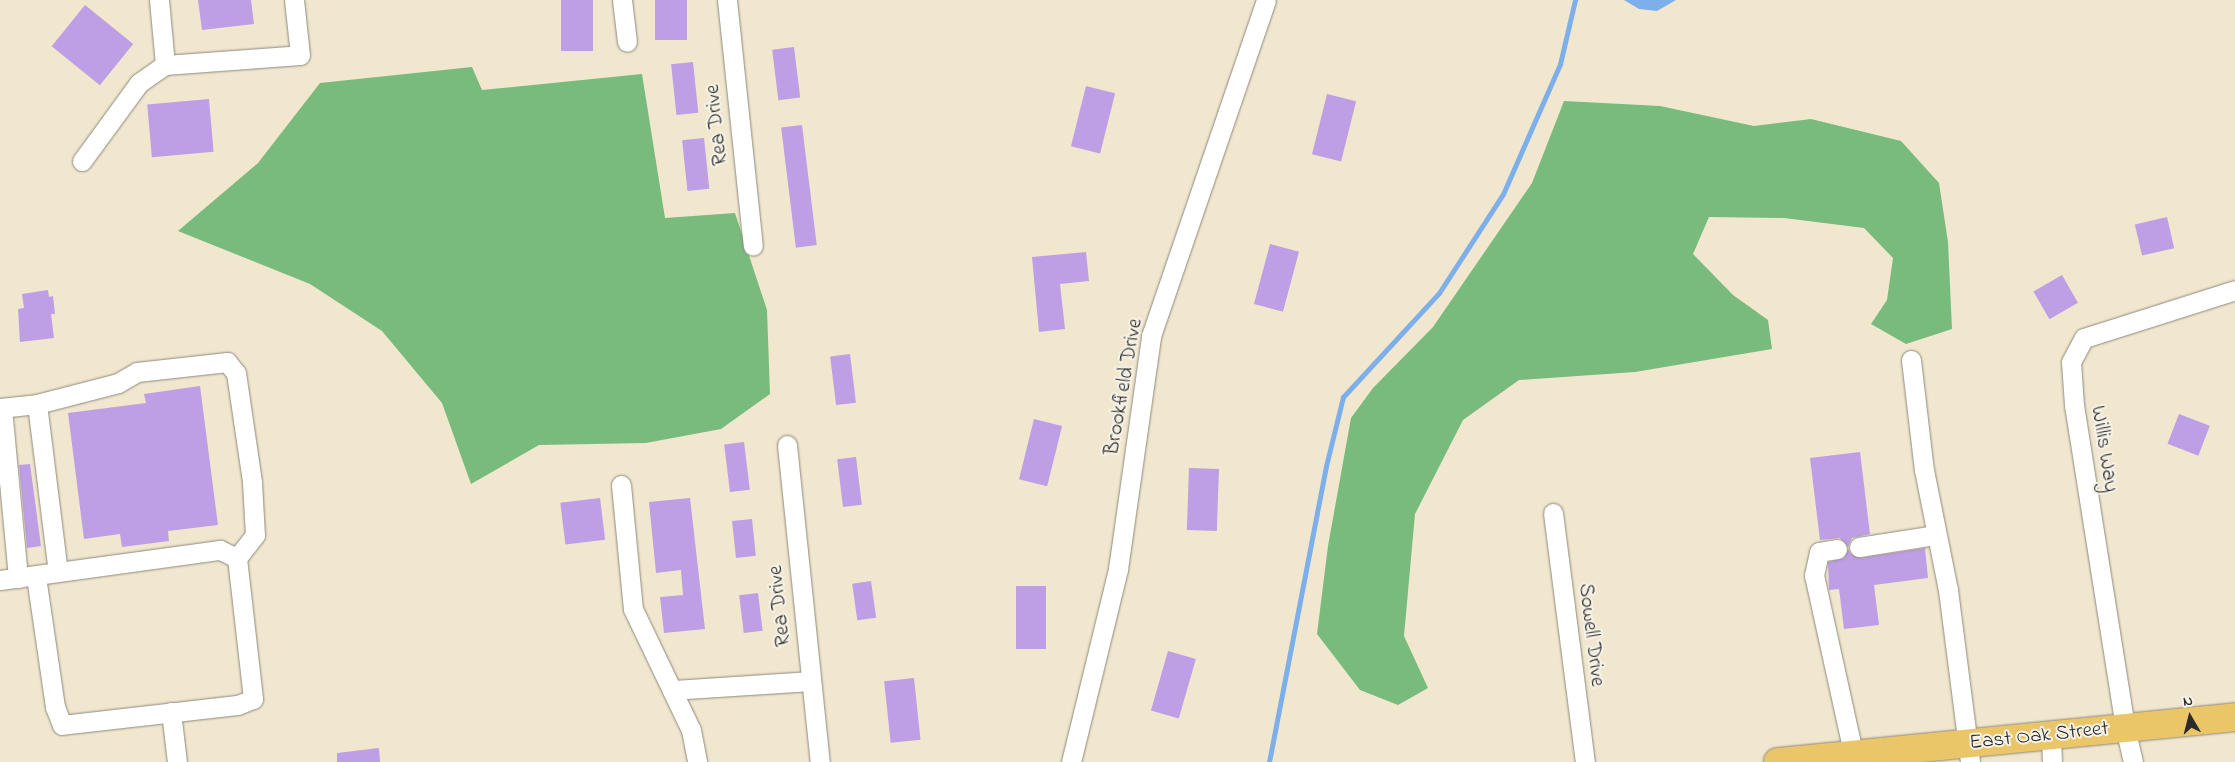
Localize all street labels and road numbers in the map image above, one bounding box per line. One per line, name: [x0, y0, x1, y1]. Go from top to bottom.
street label: Rea Drive: [700, 83, 734, 167]
street label: Brookfield Drive: [1100, 317, 1148, 457]
street label: Willis Way: [2085, 404, 2123, 494]
street label: Rea Drive: [763, 564, 797, 648]
street label: Sowell Drive: [1572, 582, 1610, 688]
street label: East Oak Street: [1968, 716, 2110, 756]

